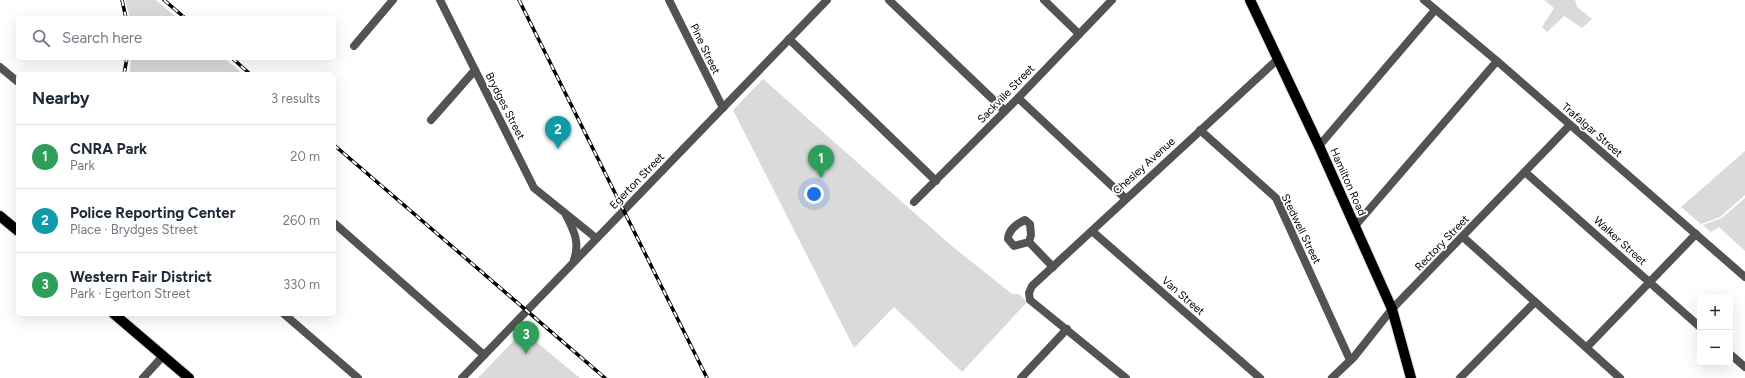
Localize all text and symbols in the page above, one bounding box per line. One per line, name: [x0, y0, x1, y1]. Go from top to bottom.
search box: [16, 16, 336, 60]
street label: Pine Street: [687, 22, 723, 76]
icon: search: [30, 27, 52, 49]
text: Search here: [62, 29, 142, 47]
street label: Sackville Street: [975, 62, 1037, 126]
street label: Brydges Street: [482, 70, 528, 142]
text: Nearby: [32, 88, 90, 108]
text: 3 results: [271, 91, 320, 106]
street label: Trafalgar Street: [1559, 100, 1625, 160]
pin: 2: [545, 116, 571, 149]
street label: Chesley Avenue: [1110, 135, 1178, 197]
text: CNRA Park: [70, 140, 147, 158]
pin: 1: [808, 145, 834, 178]
street label: Hamilton Road: [1327, 146, 1369, 218]
text: 1: [42, 149, 48, 164]
text: 20 m: [290, 149, 320, 164]
street label: Egerton Street: [607, 150, 667, 212]
text: Park: [70, 158, 95, 173]
your location: [804, 184, 824, 204]
street label: Stedwell Street: [1278, 192, 1324, 266]
text: Police Reporting Center: [70, 204, 235, 222]
street label: Rectory Street: [1412, 212, 1472, 274]
text: 2: [41, 213, 49, 228]
text: 260 m: [283, 213, 320, 228]
street label: Walker Street: [1591, 214, 1649, 268]
text: Place · Brydges Street: [70, 222, 198, 237]
text: Western Fair District: [70, 268, 212, 286]
street label: Van Street: [1159, 274, 1207, 318]
text: 3: [41, 277, 49, 292]
text: 330 m: [283, 277, 320, 292]
text: Park · Egerton Street: [70, 286, 191, 301]
map controls: [1697, 294, 1733, 366]
button: +: [1697, 294, 1733, 330]
pin: 3: [513, 321, 539, 354]
button: −: [1697, 330, 1733, 366]

